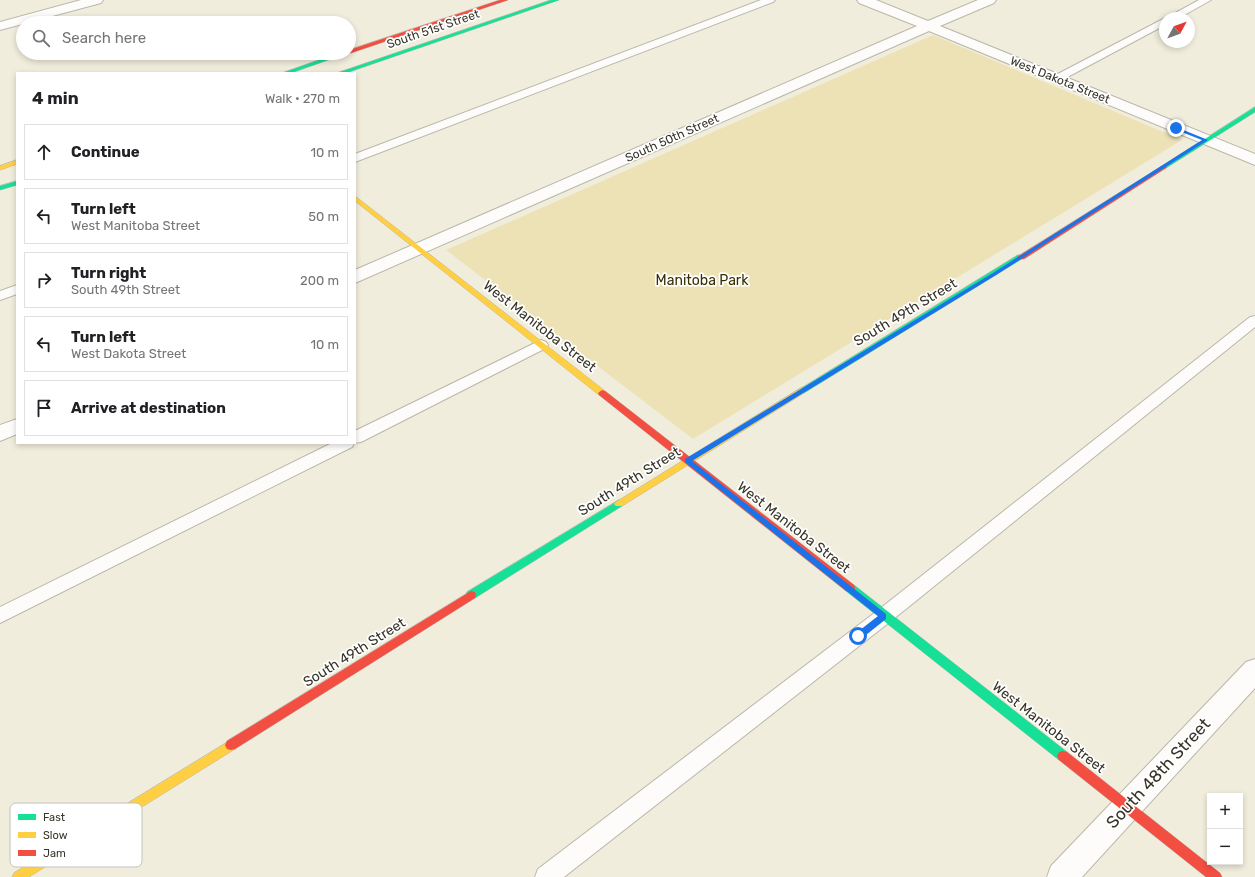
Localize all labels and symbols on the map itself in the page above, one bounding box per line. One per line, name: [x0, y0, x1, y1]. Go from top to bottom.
street label: South 51st Street: [385, 6, 481, 51]
north arrow: [1159, 12, 1195, 48]
street label: West Dakota Street: [1008, 54, 1112, 107]
street label: South 50th Street: [623, 111, 721, 165]
route end: [1167, 119, 1185, 137]
park label: Manitoba Park: [656, 272, 749, 289]
street label: South 49th Street: [851, 275, 960, 350]
street label: West Manitoba Street: [480, 277, 600, 376]
street label: South 49th Street: [575, 443, 684, 520]
street label: West Manitoba Street: [734, 478, 854, 577]
street label: South 49th Street: [300, 614, 409, 691]
route start: [849, 627, 867, 645]
street label: West Manitoba Street: [989, 678, 1109, 777]
street label: South 48th Street: [1102, 713, 1214, 832]
legend: [10, 803, 142, 867]
text: Fast: [43, 811, 66, 824]
text: Slow: [43, 829, 68, 842]
text: Jam: [43, 847, 66, 860]

